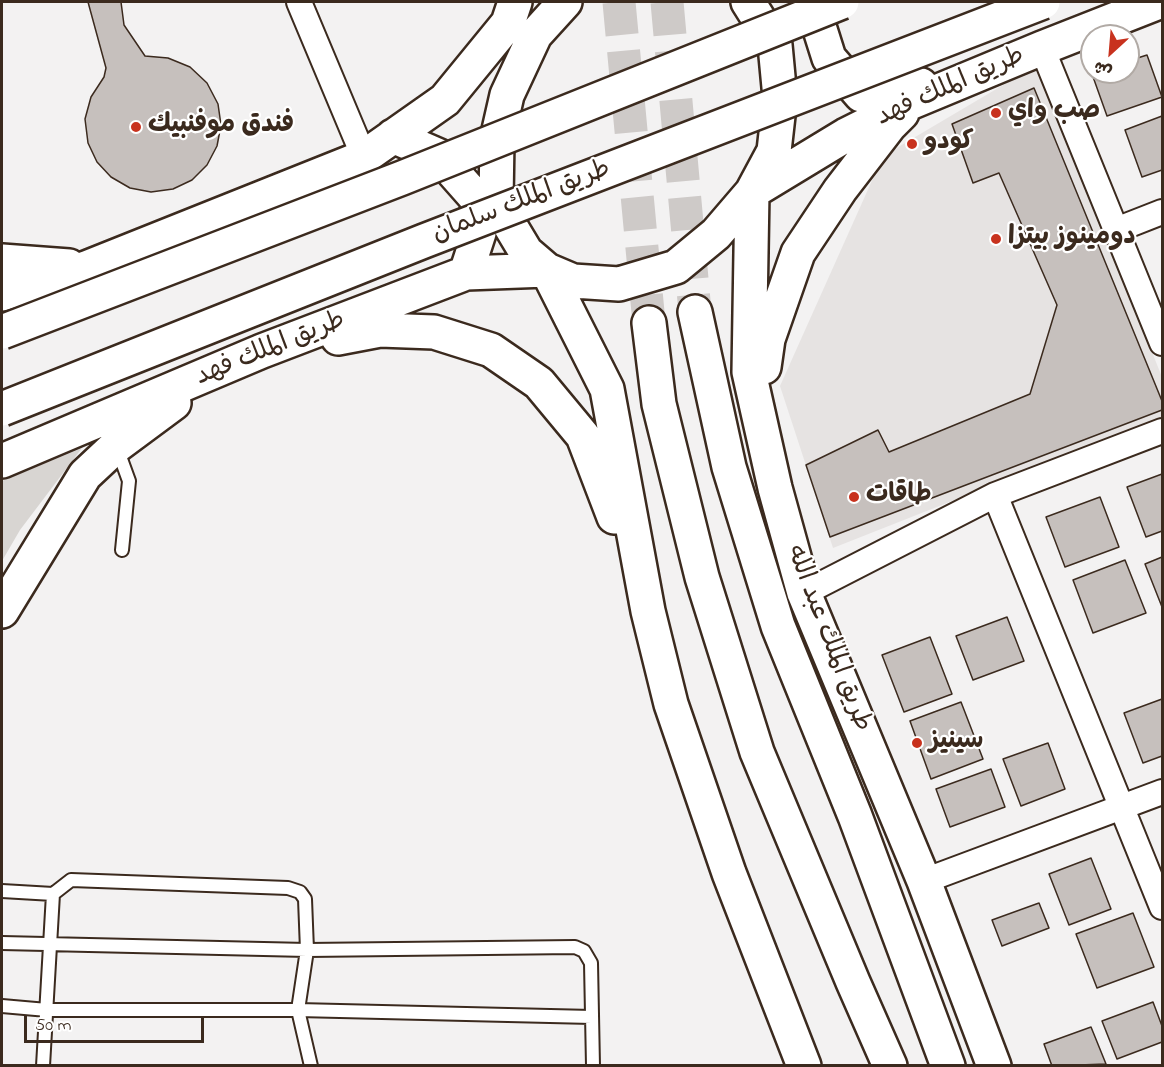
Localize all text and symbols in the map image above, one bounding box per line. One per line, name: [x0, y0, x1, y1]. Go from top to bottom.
north arrow: [1080, 24, 1140, 84]
street label: طريق الملك فهد: [872, 41, 1030, 135]
text: ش: [1090, 54, 1116, 83]
place label: صب واي: [1008, 97, 1100, 129]
marker: صب واي: [989, 106, 1003, 120]
place label: فندق موفنبيك: [148, 111, 294, 143]
marker: فندق موفنبيك: [129, 120, 143, 134]
place label: كودو: [924, 128, 974, 160]
marker: كودو: [905, 137, 919, 151]
street label: طريق الملك سلمان: [428, 155, 616, 251]
place label: دومينوز بيتزا: [1008, 223, 1136, 255]
marker: دومينوز بيتزا: [989, 232, 1003, 246]
street label: طريق الملك فهد: [192, 306, 350, 394]
place label: طاقات: [866, 481, 932, 513]
marker: طاقات: [847, 490, 861, 504]
street label: طريق الملك عبد الله: [777, 541, 877, 737]
place label: سينيز: [929, 727, 984, 759]
marker: سينيز: [910, 736, 924, 750]
scale bar: [27, 1004, 207, 1042]
text: 50 m: [35, 1013, 72, 1039]

